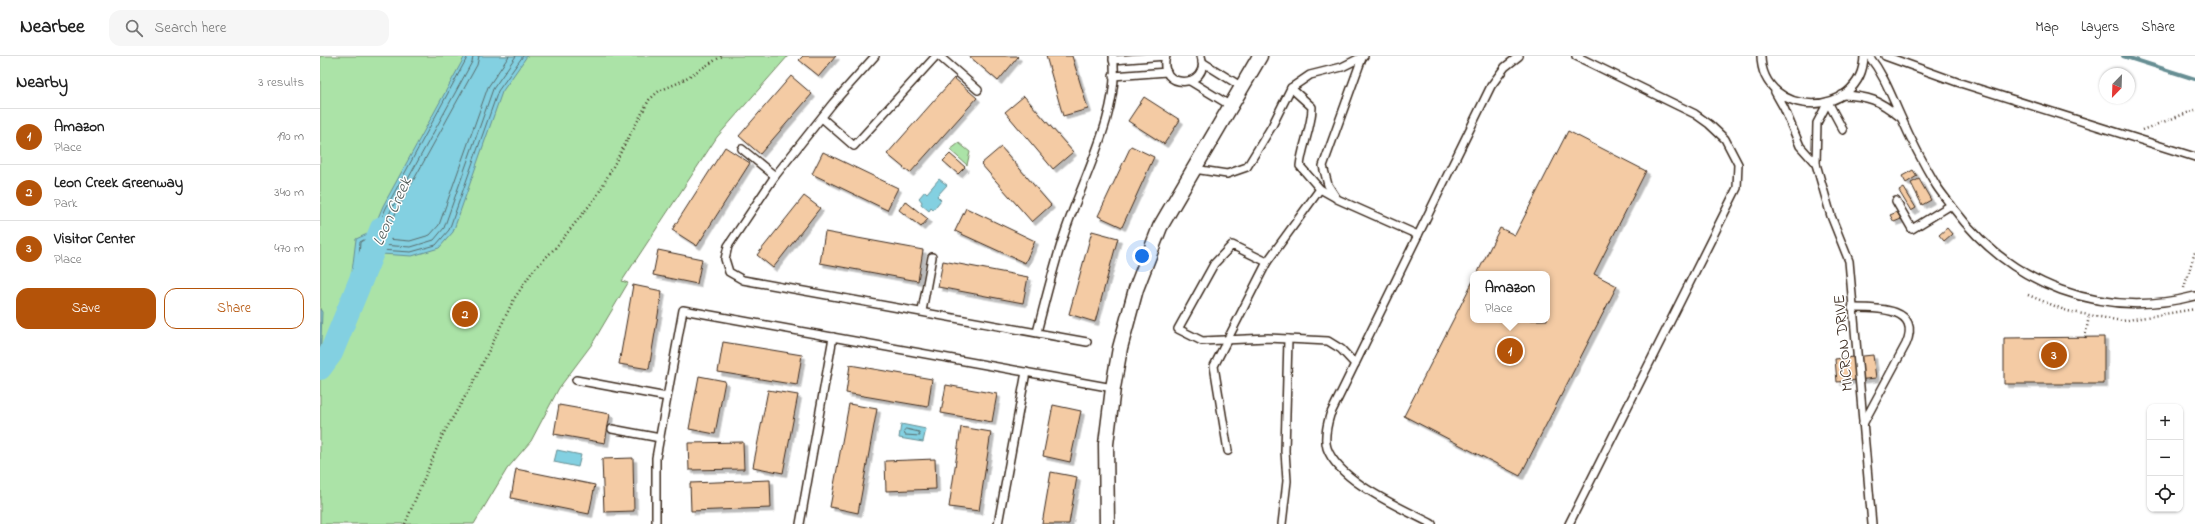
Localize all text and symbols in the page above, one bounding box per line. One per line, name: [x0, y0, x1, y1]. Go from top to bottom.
search box: [109, 10, 389, 46]
text: Nearbee: [20, 14, 85, 41]
icon: search: [123, 17, 145, 39]
text: Search here: [155, 17, 226, 39]
text: Map: [2035, 17, 2059, 38]
text: Layers: [2081, 17, 2119, 38]
text: Share: [2141, 17, 2175, 38]
north arrow: [2099, 68, 2135, 104]
text: Nearby: [16, 70, 68, 95]
text: 3 results: [258, 73, 304, 92]
text: Amazon: [54, 116, 104, 138]
text: 1: [27, 127, 31, 146]
text: 190 m: [277, 127, 304, 146]
text: Place: [54, 138, 82, 157]
text: Leon Creek Greenway: [54, 172, 183, 194]
water label: Leon Creek: [366, 172, 419, 250]
text: 2: [26, 183, 32, 202]
text: 340 m: [274, 183, 304, 202]
text: Park: [54, 194, 78, 213]
text: Visitor Center: [54, 228, 135, 250]
text: 3: [26, 239, 32, 258]
text: 470 m: [274, 239, 304, 258]
your location: [1132, 246, 1152, 266]
text: Place: [54, 250, 82, 269]
popup: [1470, 271, 1550, 323]
text: Amazon: [1485, 277, 1535, 299]
button: Save: [16, 288, 156, 329]
button: Share: [164, 288, 304, 329]
street label: MICRON DRIVE: [1828, 293, 1860, 392]
pin: 2: [452, 299, 478, 329]
text: Place: [1485, 299, 1512, 318]
pin: 1: [1497, 336, 1523, 366]
pin: 3: [2041, 340, 2067, 370]
map controls: [2147, 404, 2183, 512]
button: +: [2147, 404, 2183, 440]
button: −: [2147, 440, 2183, 476]
button: locate: [2147, 476, 2183, 512]

